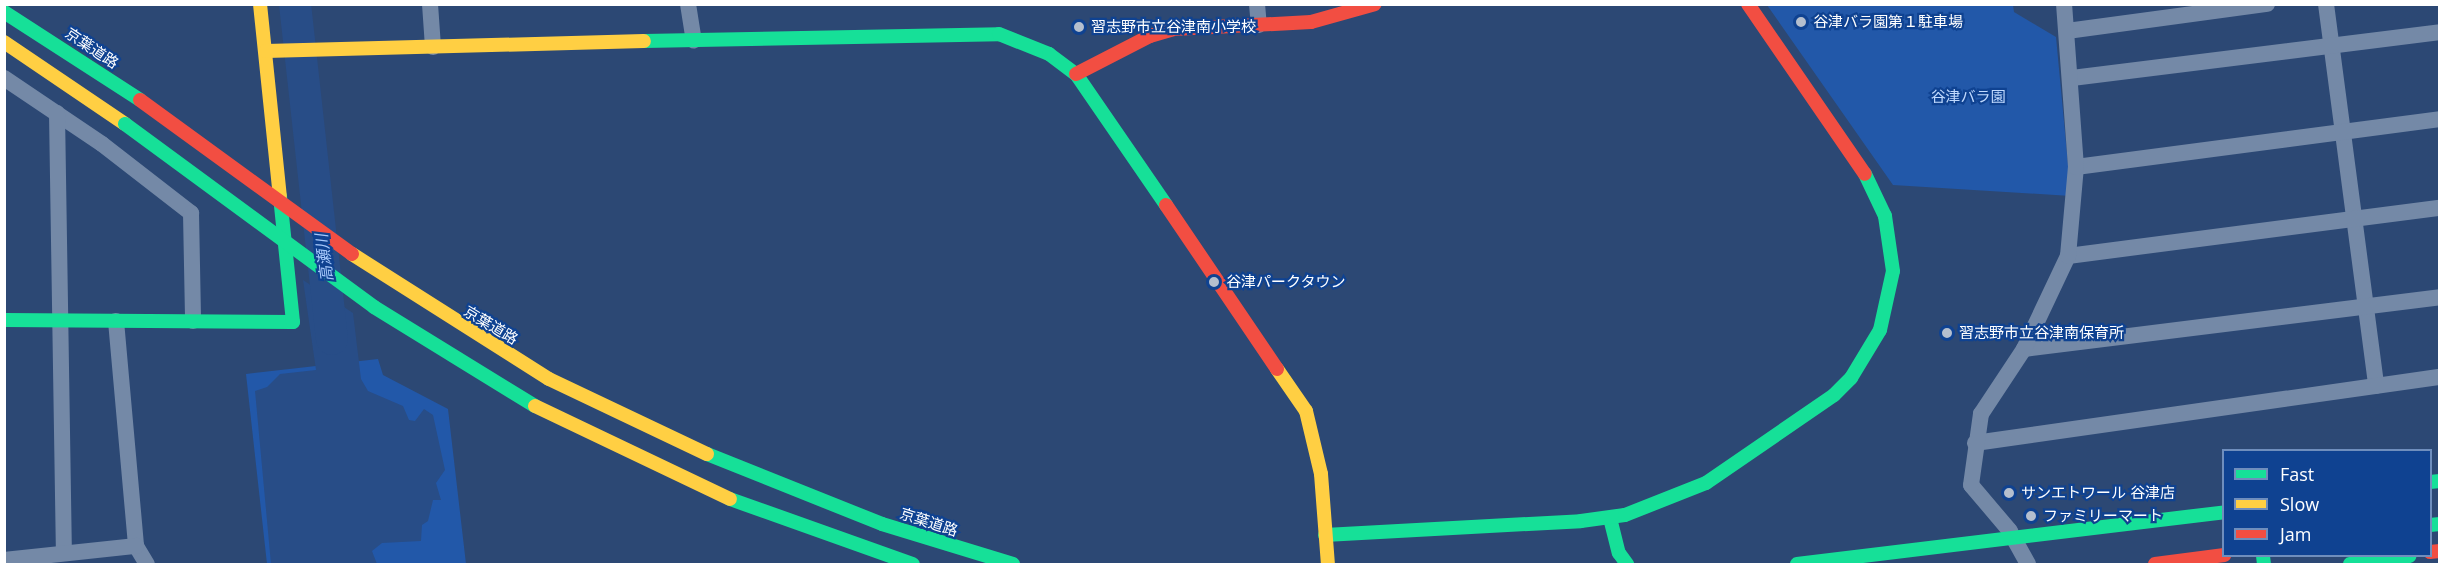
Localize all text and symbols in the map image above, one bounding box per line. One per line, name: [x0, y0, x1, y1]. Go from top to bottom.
place label: 谷津バラ園第１駐車場: [1813, 13, 1963, 31]
marker: 谷津バラ園第１駐車場: [1794, 15, 1808, 29]
place label: 習志野市立谷津南小学校: [1091, 18, 1256, 36]
marker: 習志野市立谷津南小学校: [1072, 20, 1086, 34]
street label: 京葉道路: [62, 24, 122, 72]
park label: 谷津バラ園: [1931, 88, 2005, 106]
water label: 高瀬川: [312, 233, 336, 283]
place label: 谷津パークタウン: [1226, 273, 1346, 291]
marker: 谷津パークタウン: [1207, 275, 1221, 289]
street label: 京葉道路: [461, 302, 521, 348]
place label: 習志野市立谷津南保育所: [1959, 324, 2124, 342]
marker: 習志野市立谷津南保育所: [1940, 326, 1954, 340]
legend: [2222, 449, 2432, 557]
text: Fast: [2280, 462, 2314, 486]
place label: サンエトワール 谷津店: [2021, 484, 2175, 502]
marker: サンエトワール 谷津店: [2002, 486, 2016, 500]
text: Slow: [2280, 492, 2319, 516]
street label: 京葉道路: [898, 504, 960, 540]
place label: ファミリーマート: [2043, 507, 2163, 525]
marker: ファミリーマート: [2024, 509, 2038, 523]
text: Jam: [2280, 522, 2312, 546]

